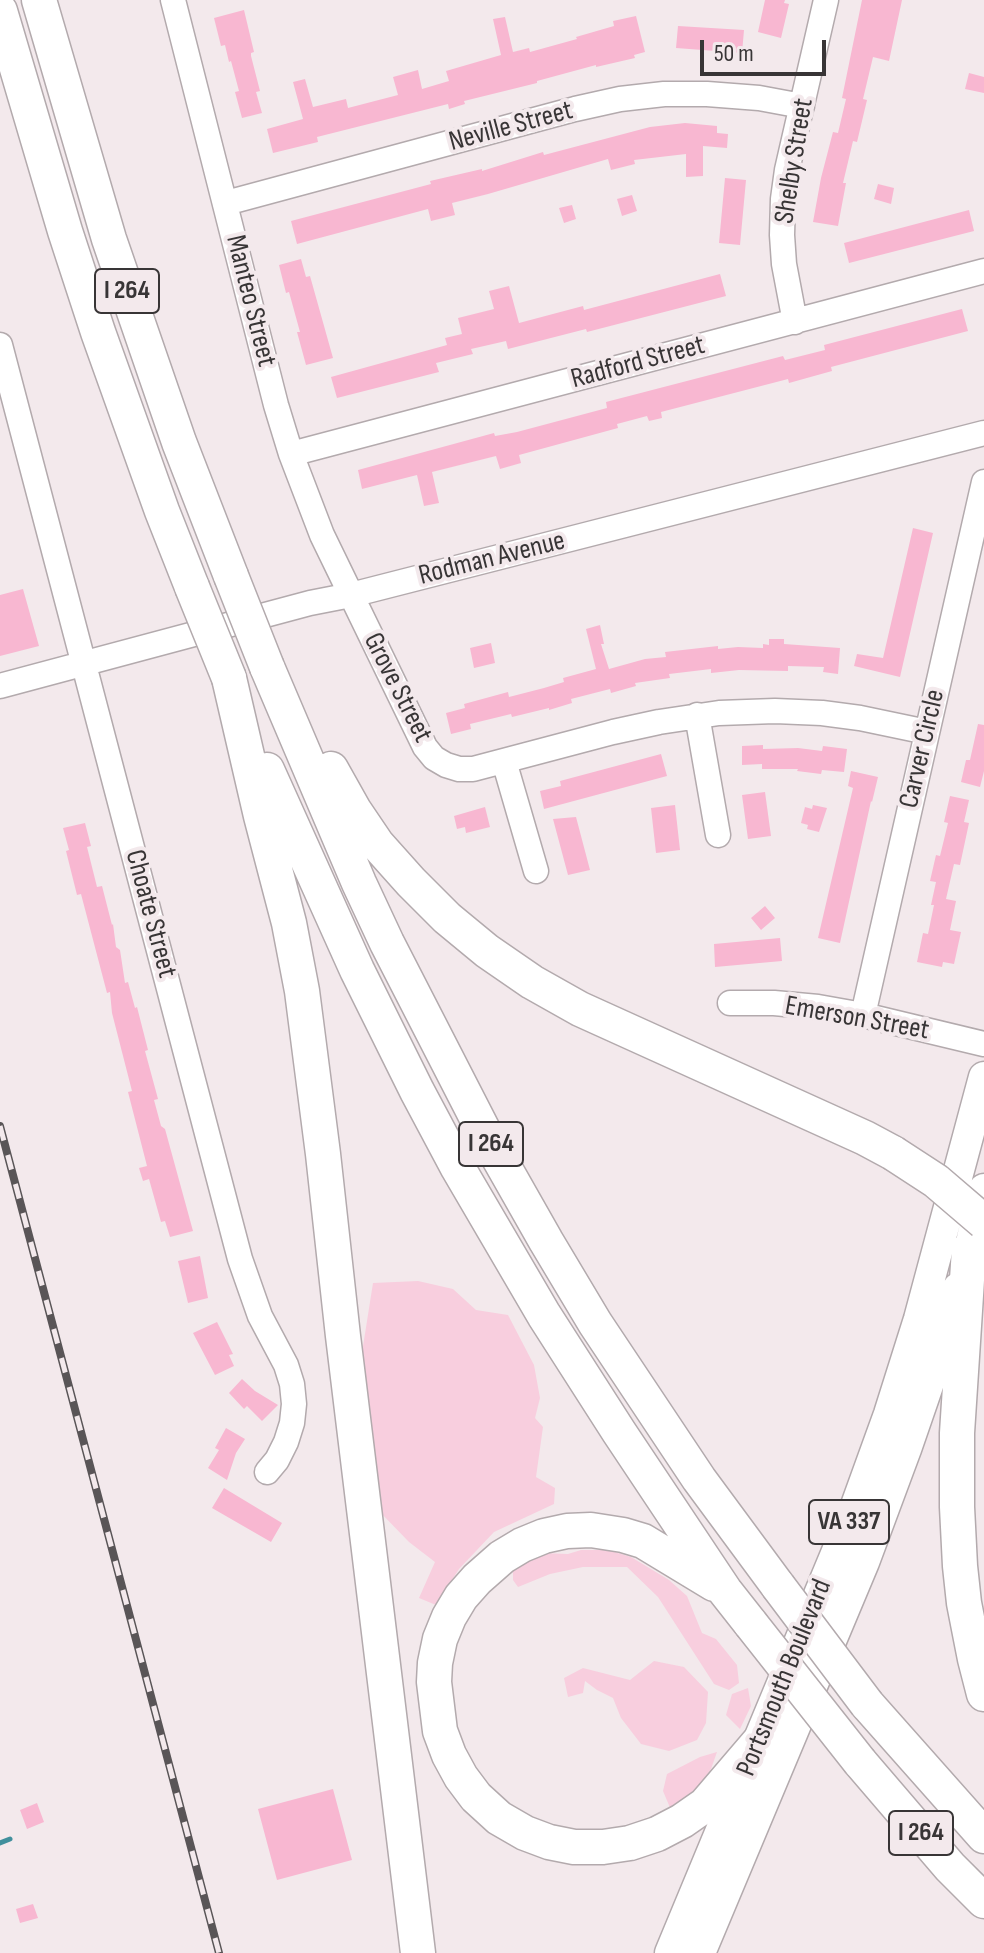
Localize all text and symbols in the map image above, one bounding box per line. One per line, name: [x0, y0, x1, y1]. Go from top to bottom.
scale bar: [704, 24, 830, 74]
text: 50 m: [714, 39, 754, 68]
street label: Neville Street: [446, 94, 576, 160]
street label: Shelby Street: [769, 96, 821, 226]
street label: Manteo Street: [217, 232, 283, 370]
road number: I 264: [95, 269, 159, 313]
street label: Radford Street: [568, 329, 708, 397]
street label: Rodman Avenue: [415, 525, 569, 593]
street label: Grove Street: [355, 628, 439, 748]
street label: Carver Circle: [893, 686, 953, 812]
street label: Choate Street: [117, 846, 183, 982]
street label: Emerson Street: [782, 990, 932, 1048]
road number: I 264: [459, 1122, 523, 1166]
road number: VA 337: [809, 1500, 889, 1544]
street label: Portsmouth Boulevard: [730, 1575, 840, 1781]
road number: I 264: [889, 1811, 953, 1855]

